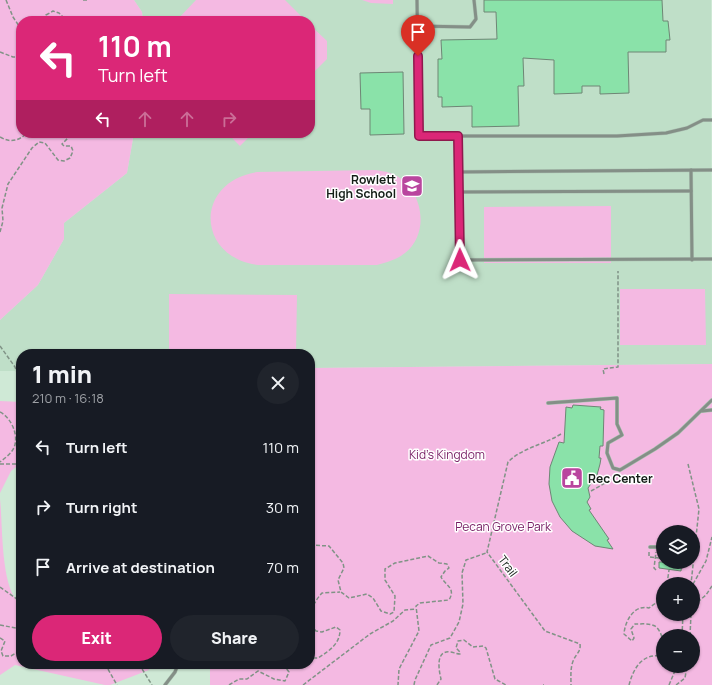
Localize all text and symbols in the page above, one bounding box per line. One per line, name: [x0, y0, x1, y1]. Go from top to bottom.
pin: [401, 15, 435, 56]
icon: arrive: [407, 21, 429, 43]
text: 110 m: [98, 27, 172, 65]
icon: left: [32, 32, 84, 84]
text: Turn left: [98, 63, 168, 87]
icon: left: [92, 108, 114, 130]
icon: ahead: [134, 108, 156, 130]
icon: ahead: [176, 108, 198, 130]
icon: right: [218, 108, 240, 130]
place label: Rowlett High School: [326, 171, 396, 202]
school or university icon: Rowlett High School: [399, 173, 425, 199]
position arrow: [439, 239, 481, 281]
text: 1 min: [32, 357, 92, 390]
button: close: [257, 362, 299, 404]
text: 210 m · 16:18: [32, 389, 104, 407]
icon: left: [32, 436, 54, 458]
text: Turn left: [66, 437, 128, 458]
text: 110 m: [262, 437, 299, 458]
park label: Kid's Kingdom: [409, 446, 485, 463]
public building icon: Rec Center: [559, 465, 585, 491]
place label: Rec Center: [588, 470, 653, 487]
icon: right: [32, 496, 54, 518]
text: Turn right: [66, 497, 137, 518]
text: 30 m: [266, 497, 299, 518]
park label: Pecan Grove Park: [455, 518, 552, 535]
map controls: [656, 525, 700, 673]
button: layers: [656, 525, 700, 569]
street label: Trail: [494, 552, 522, 580]
icon: arrive: [32, 556, 54, 578]
text: Arrive at destination: [66, 557, 215, 578]
text: 70 m: [267, 557, 299, 578]
button: +: [656, 577, 700, 621]
button: Exit: [32, 615, 162, 661]
button: Share: [170, 615, 299, 661]
button: −: [656, 629, 700, 673]

